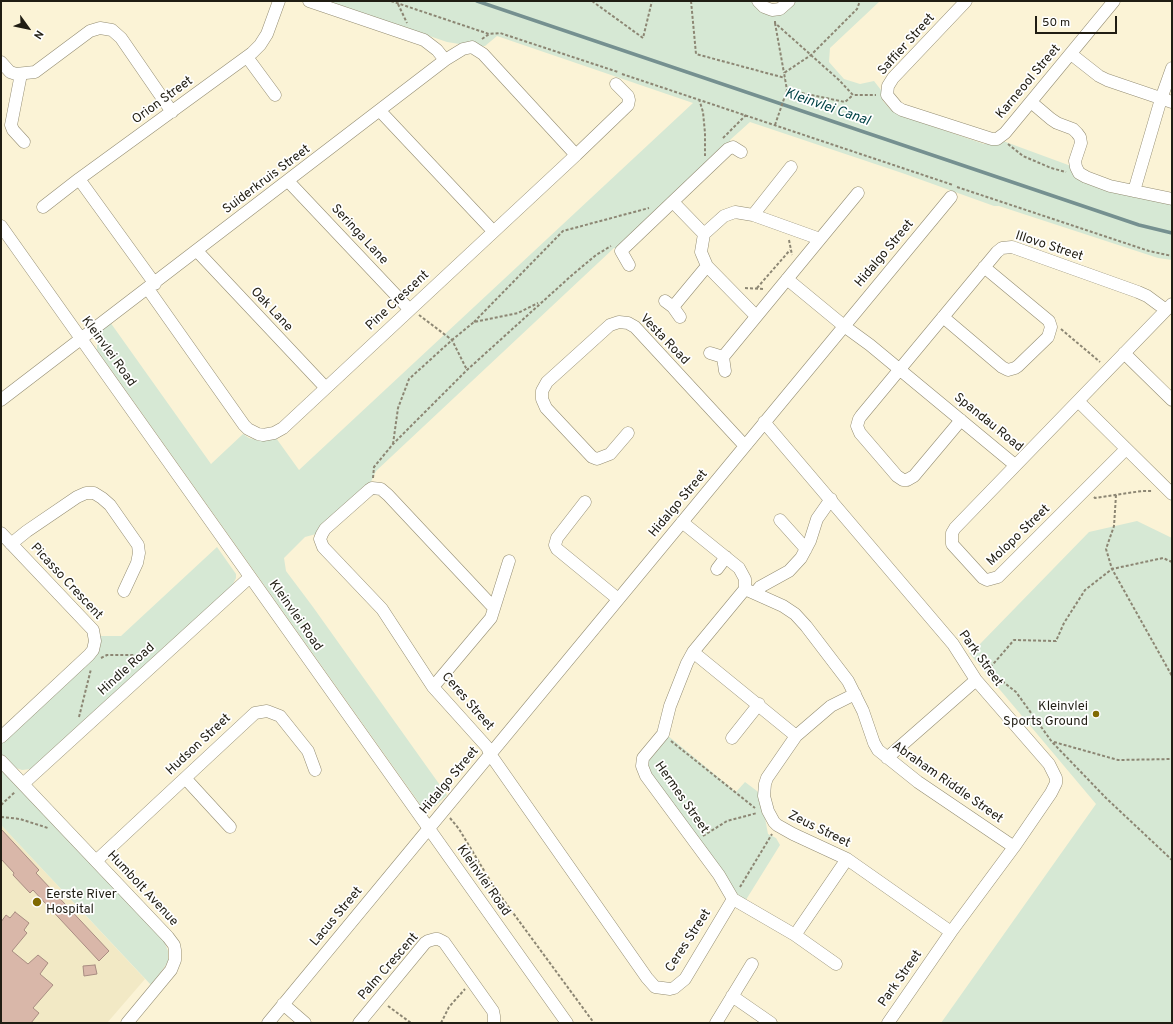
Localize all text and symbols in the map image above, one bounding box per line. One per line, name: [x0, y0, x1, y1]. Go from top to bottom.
north arrow: [8, 8, 48, 48]
scale bar: [1037, 8, 1119, 34]
street label: Saffier Street: [875, 11, 939, 79]
text: 50 m: [1042, 15, 1070, 31]
text: N: [30, 27, 46, 42]
street label: Karneool Street: [993, 42, 1065, 122]
street label: Orion Street: [130, 74, 196, 128]
water label: Kleinvlei Canal: [782, 86, 872, 130]
street label: Suiderkruis Street: [220, 142, 314, 218]
street label: Seringa Lane: [327, 202, 391, 268]
street label: Hidalgo Street: [852, 217, 918, 291]
street label: Illovo Street: [1013, 229, 1085, 265]
street label: Pine Crescent: [363, 268, 433, 334]
street label: Oak Lane: [247, 285, 295, 335]
street label: Vesta Road: [636, 311, 692, 369]
street label: Kleinvlei Road: [77, 314, 139, 390]
street label: Spandau Road: [950, 390, 1026, 456]
street label: Hidalgo Street: [646, 467, 712, 541]
street label: Molopo Street: [984, 502, 1054, 570]
street label: Picasso Crescent: [27, 541, 105, 623]
street label: Kleinvlei Road: [265, 577, 325, 655]
street label: Park Street: [954, 628, 1006, 690]
street label: Hindle Road: [95, 641, 159, 699]
street label: Ceres Street: [437, 670, 497, 734]
place label: Kleinvlei Sports Ground: [1003, 699, 1088, 730]
marker: Kleinvlei Sports Ground: [1091, 709, 1101, 719]
street label: Hudson Street: [163, 711, 235, 779]
street label: Abraham Riddle Street: [888, 739, 1006, 827]
street label: Hidalgo Street: [417, 744, 483, 818]
street label: Hermes Street: [650, 759, 712, 837]
street label: Zeus Street: [785, 808, 853, 852]
street label: Kleinvlei Road: [453, 842, 513, 920]
street label: Humbolt Avenue: [103, 848, 181, 930]
street label: Lacus Street: [308, 884, 366, 950]
place label: Eerste River Hospital: [46, 887, 117, 918]
marker: Eerste River Hospital: [31, 896, 43, 908]
street label: Ceres Street: [663, 907, 715, 975]
street label: Palm Crescent: [356, 930, 422, 1004]
street label: Park Street: [876, 948, 926, 1010]

